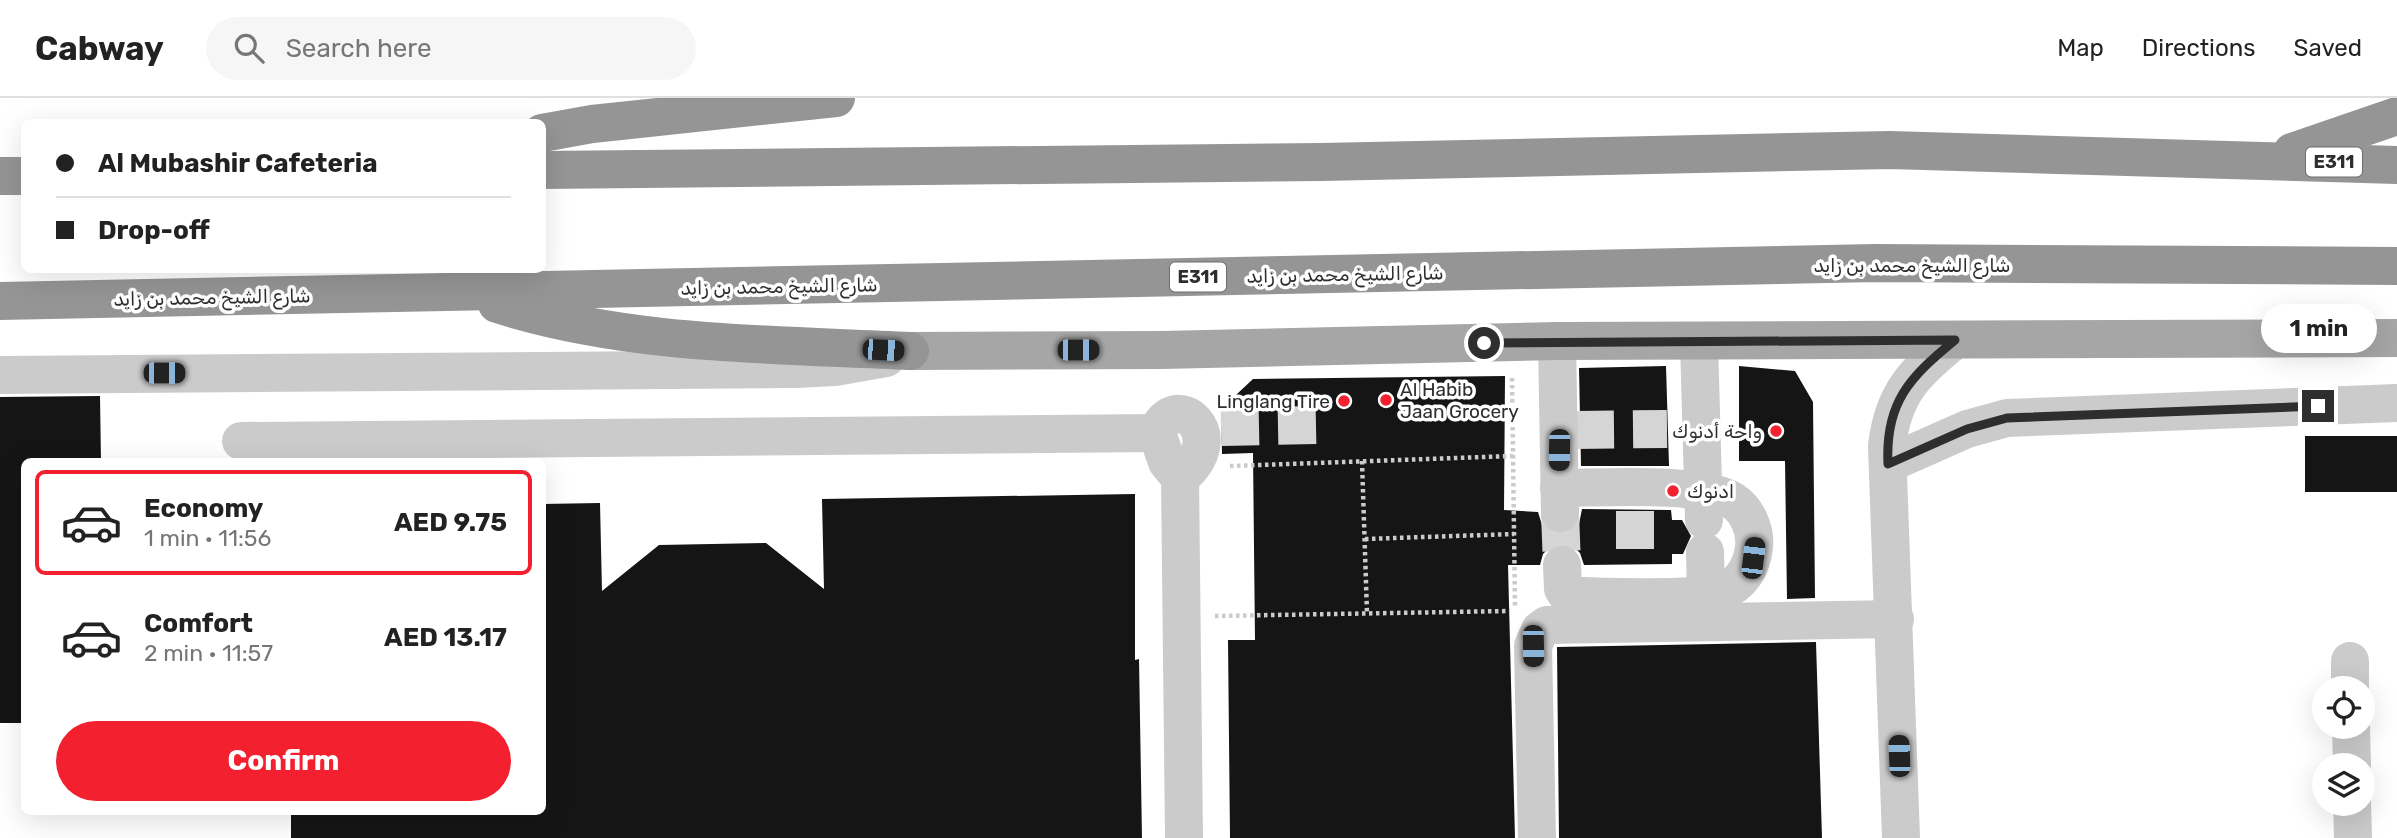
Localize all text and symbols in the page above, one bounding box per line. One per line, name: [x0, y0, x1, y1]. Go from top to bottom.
search box: [206, 17, 696, 80]
text: Cabway: [35, 29, 164, 68]
icon: search: [230, 29, 268, 67]
text: Search here: [286, 33, 432, 64]
text: Map: [2057, 34, 2104, 62]
text: Directions: [2142, 34, 2255, 62]
text: Saved: [2293, 34, 2362, 62]
text: Al Mubashir Cafeteria: [98, 148, 377, 179]
road number: E311: [2306, 148, 2362, 176]
text: Drop-off: [98, 215, 210, 246]
street label: شارع الشيخ محمد بن زايد: [1813, 254, 2011, 279]
street label: شارع الشيخ محمد بن زايد: [1246, 261, 1444, 290]
road number: E311: [1170, 262, 1226, 292]
street label: شارع الشيخ محمد بن زايد: [680, 273, 878, 302]
street label: شارع الشيخ محمد بن زايد: [113, 284, 311, 313]
callout: 1 min: [2260, 304, 2376, 354]
text: 1 min: [2290, 314, 2348, 342]
route start: [1468, 327, 1500, 359]
car: [862, 338, 905, 362]
car: [1058, 340, 1100, 361]
car: [144, 363, 186, 384]
place label: Al Habib Jaan Grocery: [1400, 378, 1519, 423]
place label: Linglang Tire: [1216, 390, 1330, 413]
route end: [2302, 390, 2334, 422]
marker: Al Habib Jaan Grocery: [1378, 392, 1394, 408]
marker: Linglang Tire: [1336, 393, 1352, 409]
place label: واحة أدنوك: [1672, 420, 1762, 443]
marker: واحة أدنوك: [1768, 423, 1784, 439]
car: [1549, 429, 1570, 471]
place label: ادنوك: [1687, 480, 1734, 503]
marker: ادنوك: [1665, 483, 1681, 499]
icon: car: [60, 491, 123, 554]
text: Economy: [144, 493, 263, 524]
text: AED 9.75: [394, 507, 507, 538]
text: 1 min · 11:56: [144, 524, 271, 552]
car: [1741, 536, 1766, 580]
icon: car: [60, 606, 123, 669]
text: Comfort: [144, 608, 253, 639]
text: AED 13.17: [384, 622, 507, 653]
car: [1523, 625, 1544, 667]
text: 2 min · 11:57: [144, 639, 273, 667]
map controls: [2312, 676, 2375, 816]
button: locate: [2312, 676, 2375, 739]
button: Confirm: [56, 721, 511, 801]
car: [1888, 735, 1911, 777]
button: layers: [2312, 753, 2375, 816]

